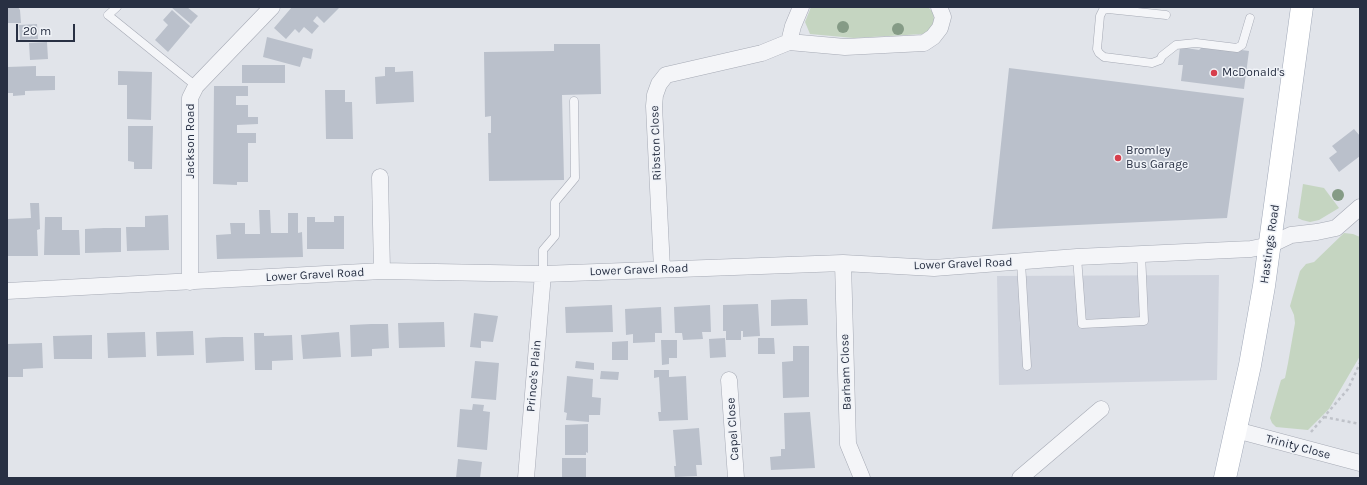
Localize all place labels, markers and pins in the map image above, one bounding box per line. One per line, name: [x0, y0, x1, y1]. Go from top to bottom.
place label: McDonald's: [1222, 66, 1285, 80]
marker: McDonald's: [1209, 68, 1219, 78]
place label: Bromley Bus Garage: [1126, 144, 1188, 172]
marker: Bromley Bus Garage: [1113, 153, 1123, 163]

